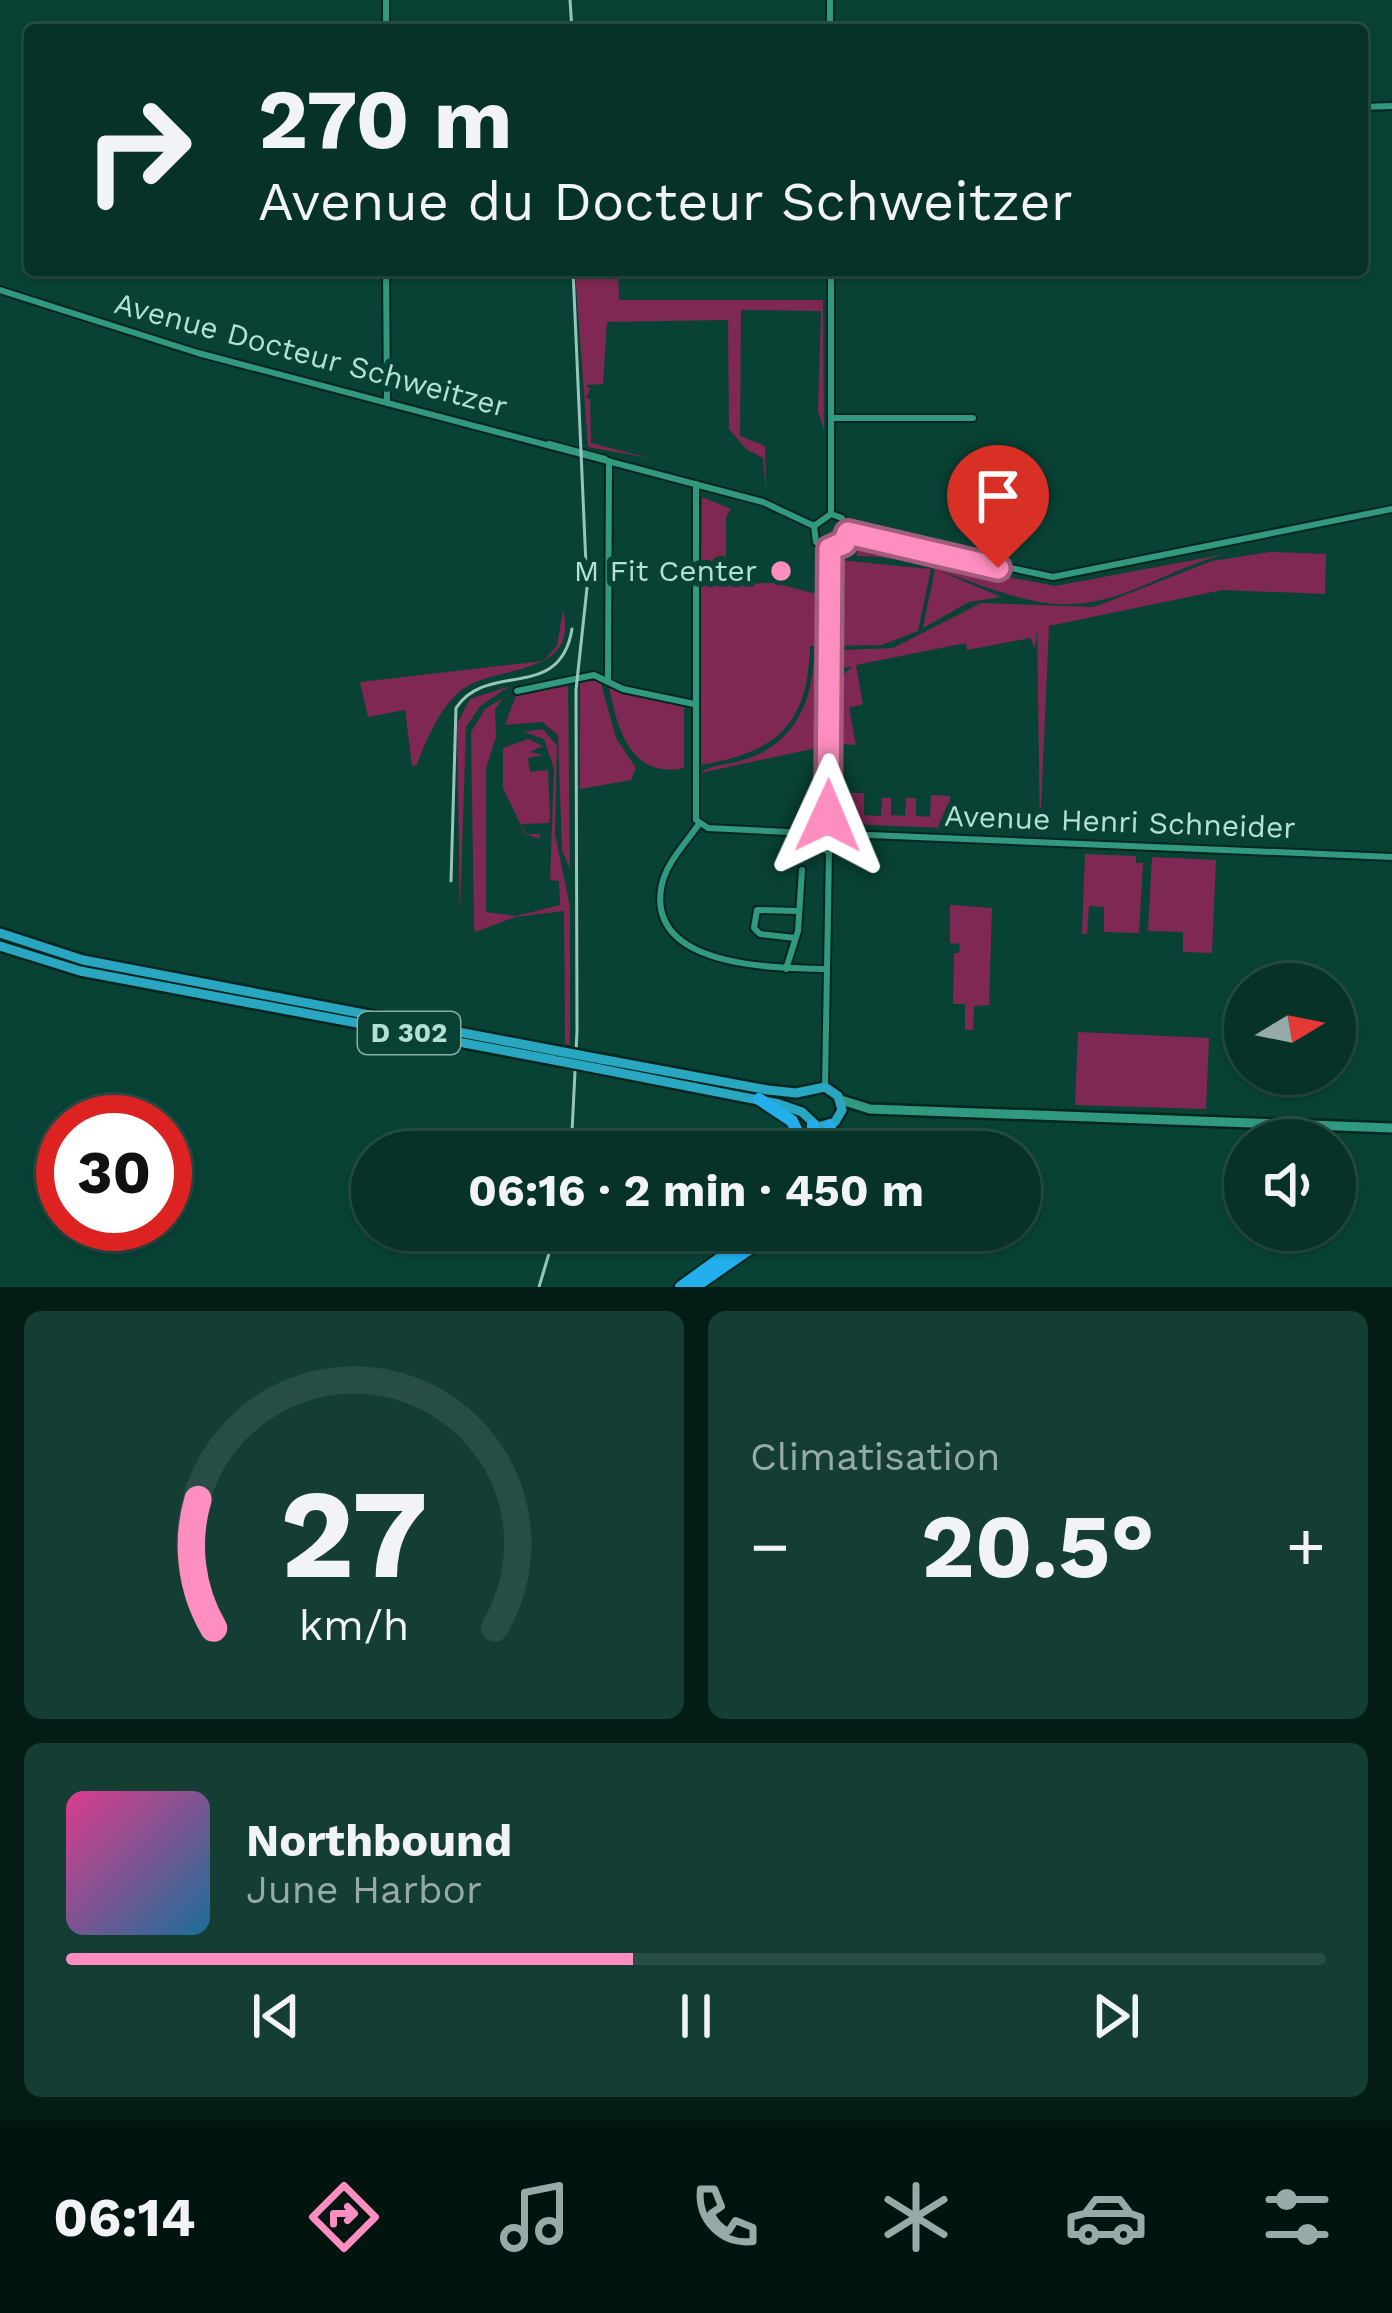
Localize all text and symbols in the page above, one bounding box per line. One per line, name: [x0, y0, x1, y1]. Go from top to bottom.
text: 270 m: [258, 70, 513, 168]
icon: right: [60, 72, 216, 228]
text: Avenue du Docteur Schweitzer: [258, 170, 1073, 233]
street label: Avenue Docteur Schweitzer: [111, 285, 511, 424]
pin: [947, 445, 1049, 568]
icon: arrive: [965, 463, 1031, 529]
place label: M Fit Center: [574, 553, 757, 588]
marker: M Fit Center: [768, 558, 794, 584]
position arrow: [765, 753, 891, 879]
street label: Avenue Henri Schneider: [944, 798, 1296, 845]
north arrow: [1224, 963, 1356, 1095]
map controls: [1224, 963, 1356, 1251]
road number: D 302: [358, 1012, 460, 1054]
speed limit sign: 30: [36, 1095, 192, 1251]
button: sound: [1224, 1119, 1356, 1251]
text: 06:16 · 2 min · 450 m: [468, 1164, 924, 1217]
text: Climatisation: [750, 1434, 1000, 1479]
text: 27: [280, 1461, 428, 1607]
text: 20.5°: [921, 1493, 1155, 1599]
text: −: [750, 1508, 790, 1585]
text: +: [1286, 1508, 1326, 1585]
text: km/h: [299, 1600, 409, 1650]
text: Northbound: [246, 1814, 512, 1867]
text: June Harbor: [246, 1867, 482, 1912]
icon: previous: [243, 1983, 309, 2049]
icon: pause: [663, 1983, 729, 2049]
icon: next: [1083, 1983, 1149, 2049]
icon: directions: [302, 2175, 386, 2259]
icon: music: [493, 2175, 577, 2259]
icon: phone: [683, 2175, 767, 2259]
icon: climate: [874, 2175, 958, 2259]
icon: car: [1064, 2175, 1148, 2259]
icon: filters: [1255, 2175, 1339, 2259]
text: 06:14: [53, 2186, 196, 2249]

